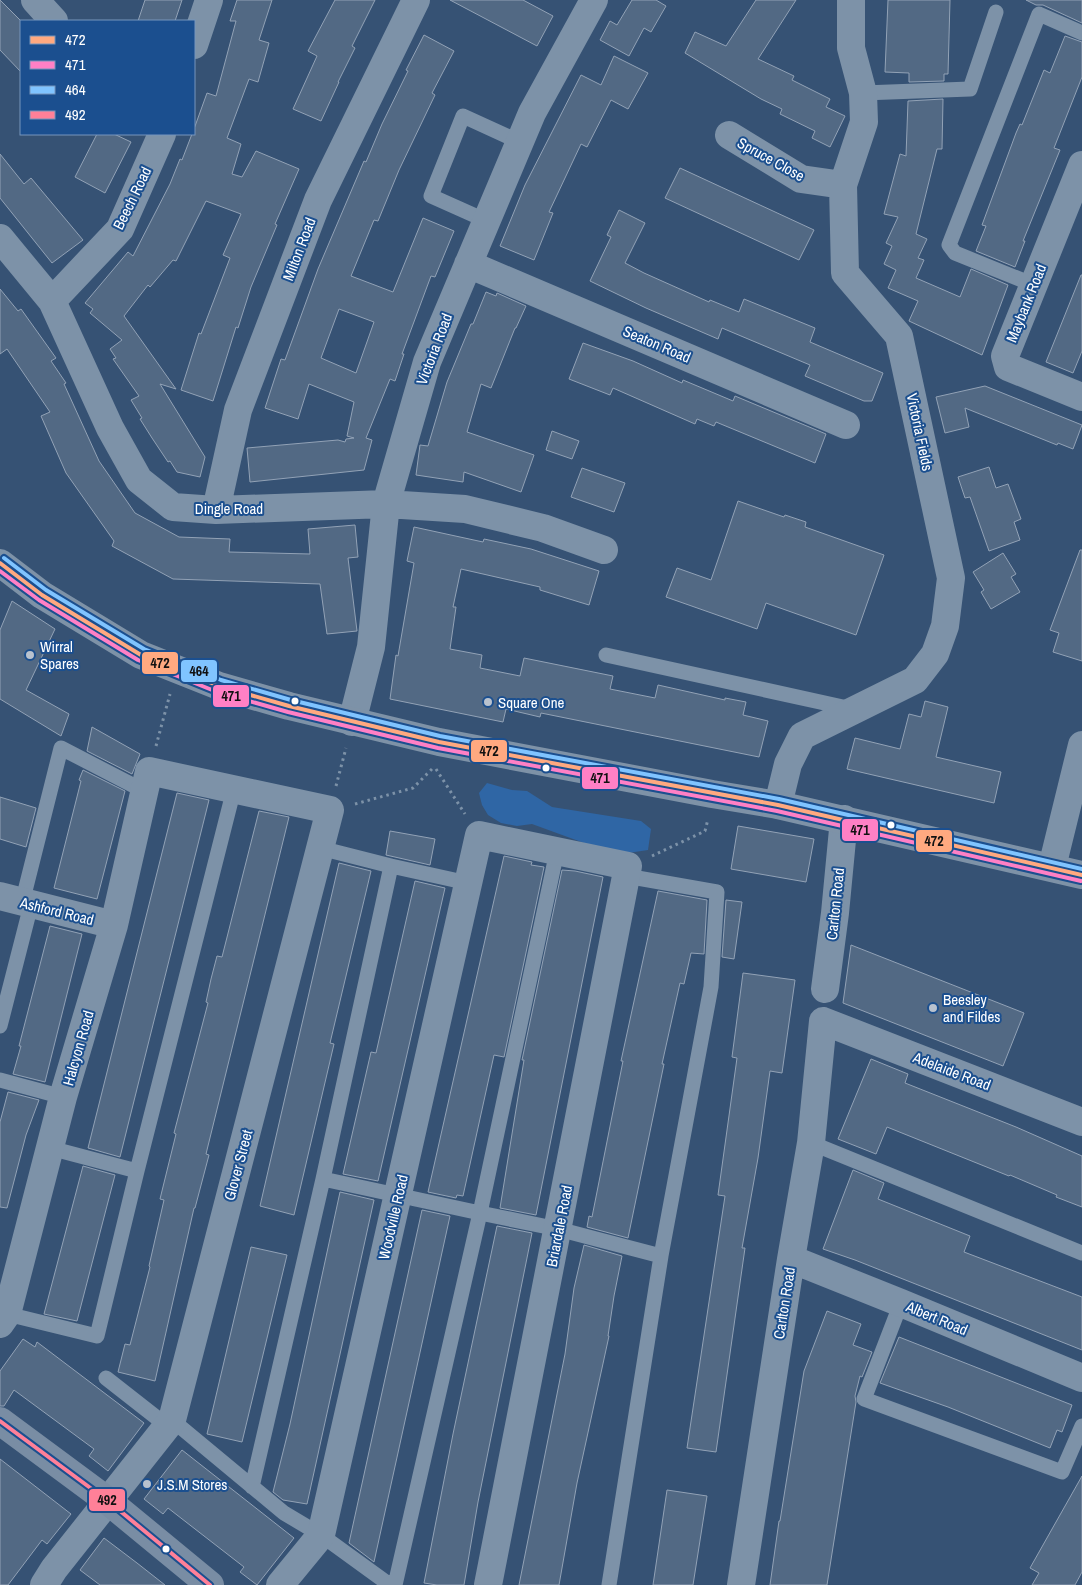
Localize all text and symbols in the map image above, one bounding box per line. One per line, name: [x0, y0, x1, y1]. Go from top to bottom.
legend: [20, 20, 195, 135]
text: 472: [65, 29, 86, 50]
text: 471: [65, 54, 86, 75]
text: 464: [65, 79, 86, 100]
text: 492: [65, 104, 86, 125]
street label: Spruce Close: [734, 132, 809, 186]
street label: Beech Road: [108, 163, 156, 233]
street label: Milton Road: [277, 214, 321, 284]
street label: Maybank Road: [1001, 261, 1051, 345]
street label: Victoria Road: [411, 310, 457, 388]
street label: Seaton Road: [620, 320, 694, 368]
street label: Victoria Fields: [902, 391, 938, 473]
street label: Dingle Road: [195, 498, 263, 519]
place label: Wirral Spares: [40, 636, 79, 674]
marker: Wirral Spares: [24, 649, 36, 661]
line badge: 472: [141, 651, 179, 675]
text: 472: [150, 654, 170, 672]
line badge: 464: [180, 659, 218, 683]
text: 464: [189, 662, 209, 680]
line badge: 471: [212, 684, 250, 708]
text: 471: [221, 687, 241, 705]
place label: Square One: [498, 692, 564, 713]
unlabelled marker: [290, 696, 300, 706]
marker: Square One: [482, 696, 494, 708]
line badge: 472: [470, 739, 508, 763]
text: 472: [479, 742, 499, 760]
unlabelled marker: [541, 763, 551, 773]
line badge: 471: [581, 766, 619, 790]
text: 471: [590, 769, 610, 787]
line badge: 471: [841, 818, 879, 842]
unlabelled marker: [886, 820, 896, 830]
text: 471: [850, 821, 870, 839]
line badge: 472: [915, 829, 953, 853]
text: 472: [924, 832, 944, 850]
street label: Carlton Road: [821, 867, 849, 941]
street label: Ashford Road: [17, 891, 96, 930]
place label: Beesley and Fildes: [943, 989, 1000, 1027]
marker: Beesley and Fildes: [927, 1002, 939, 1014]
street label: Halcyon Road: [57, 1008, 99, 1088]
street label: Adelaide Road: [909, 1046, 994, 1095]
street label: Glover Street: [218, 1127, 258, 1203]
street label: Woodville Road: [373, 1172, 413, 1262]
street label: Briardale Road: [541, 1183, 577, 1269]
street label: Carlton Road: [768, 1266, 800, 1340]
street label: Albert Road: [902, 1295, 971, 1340]
place label: J.S.M Stores: [157, 1474, 227, 1495]
marker: J.S.M Stores: [141, 1478, 153, 1490]
line badge: 492: [88, 1488, 126, 1512]
text: 492: [97, 1491, 117, 1509]
unlabelled marker: [161, 1544, 171, 1554]

